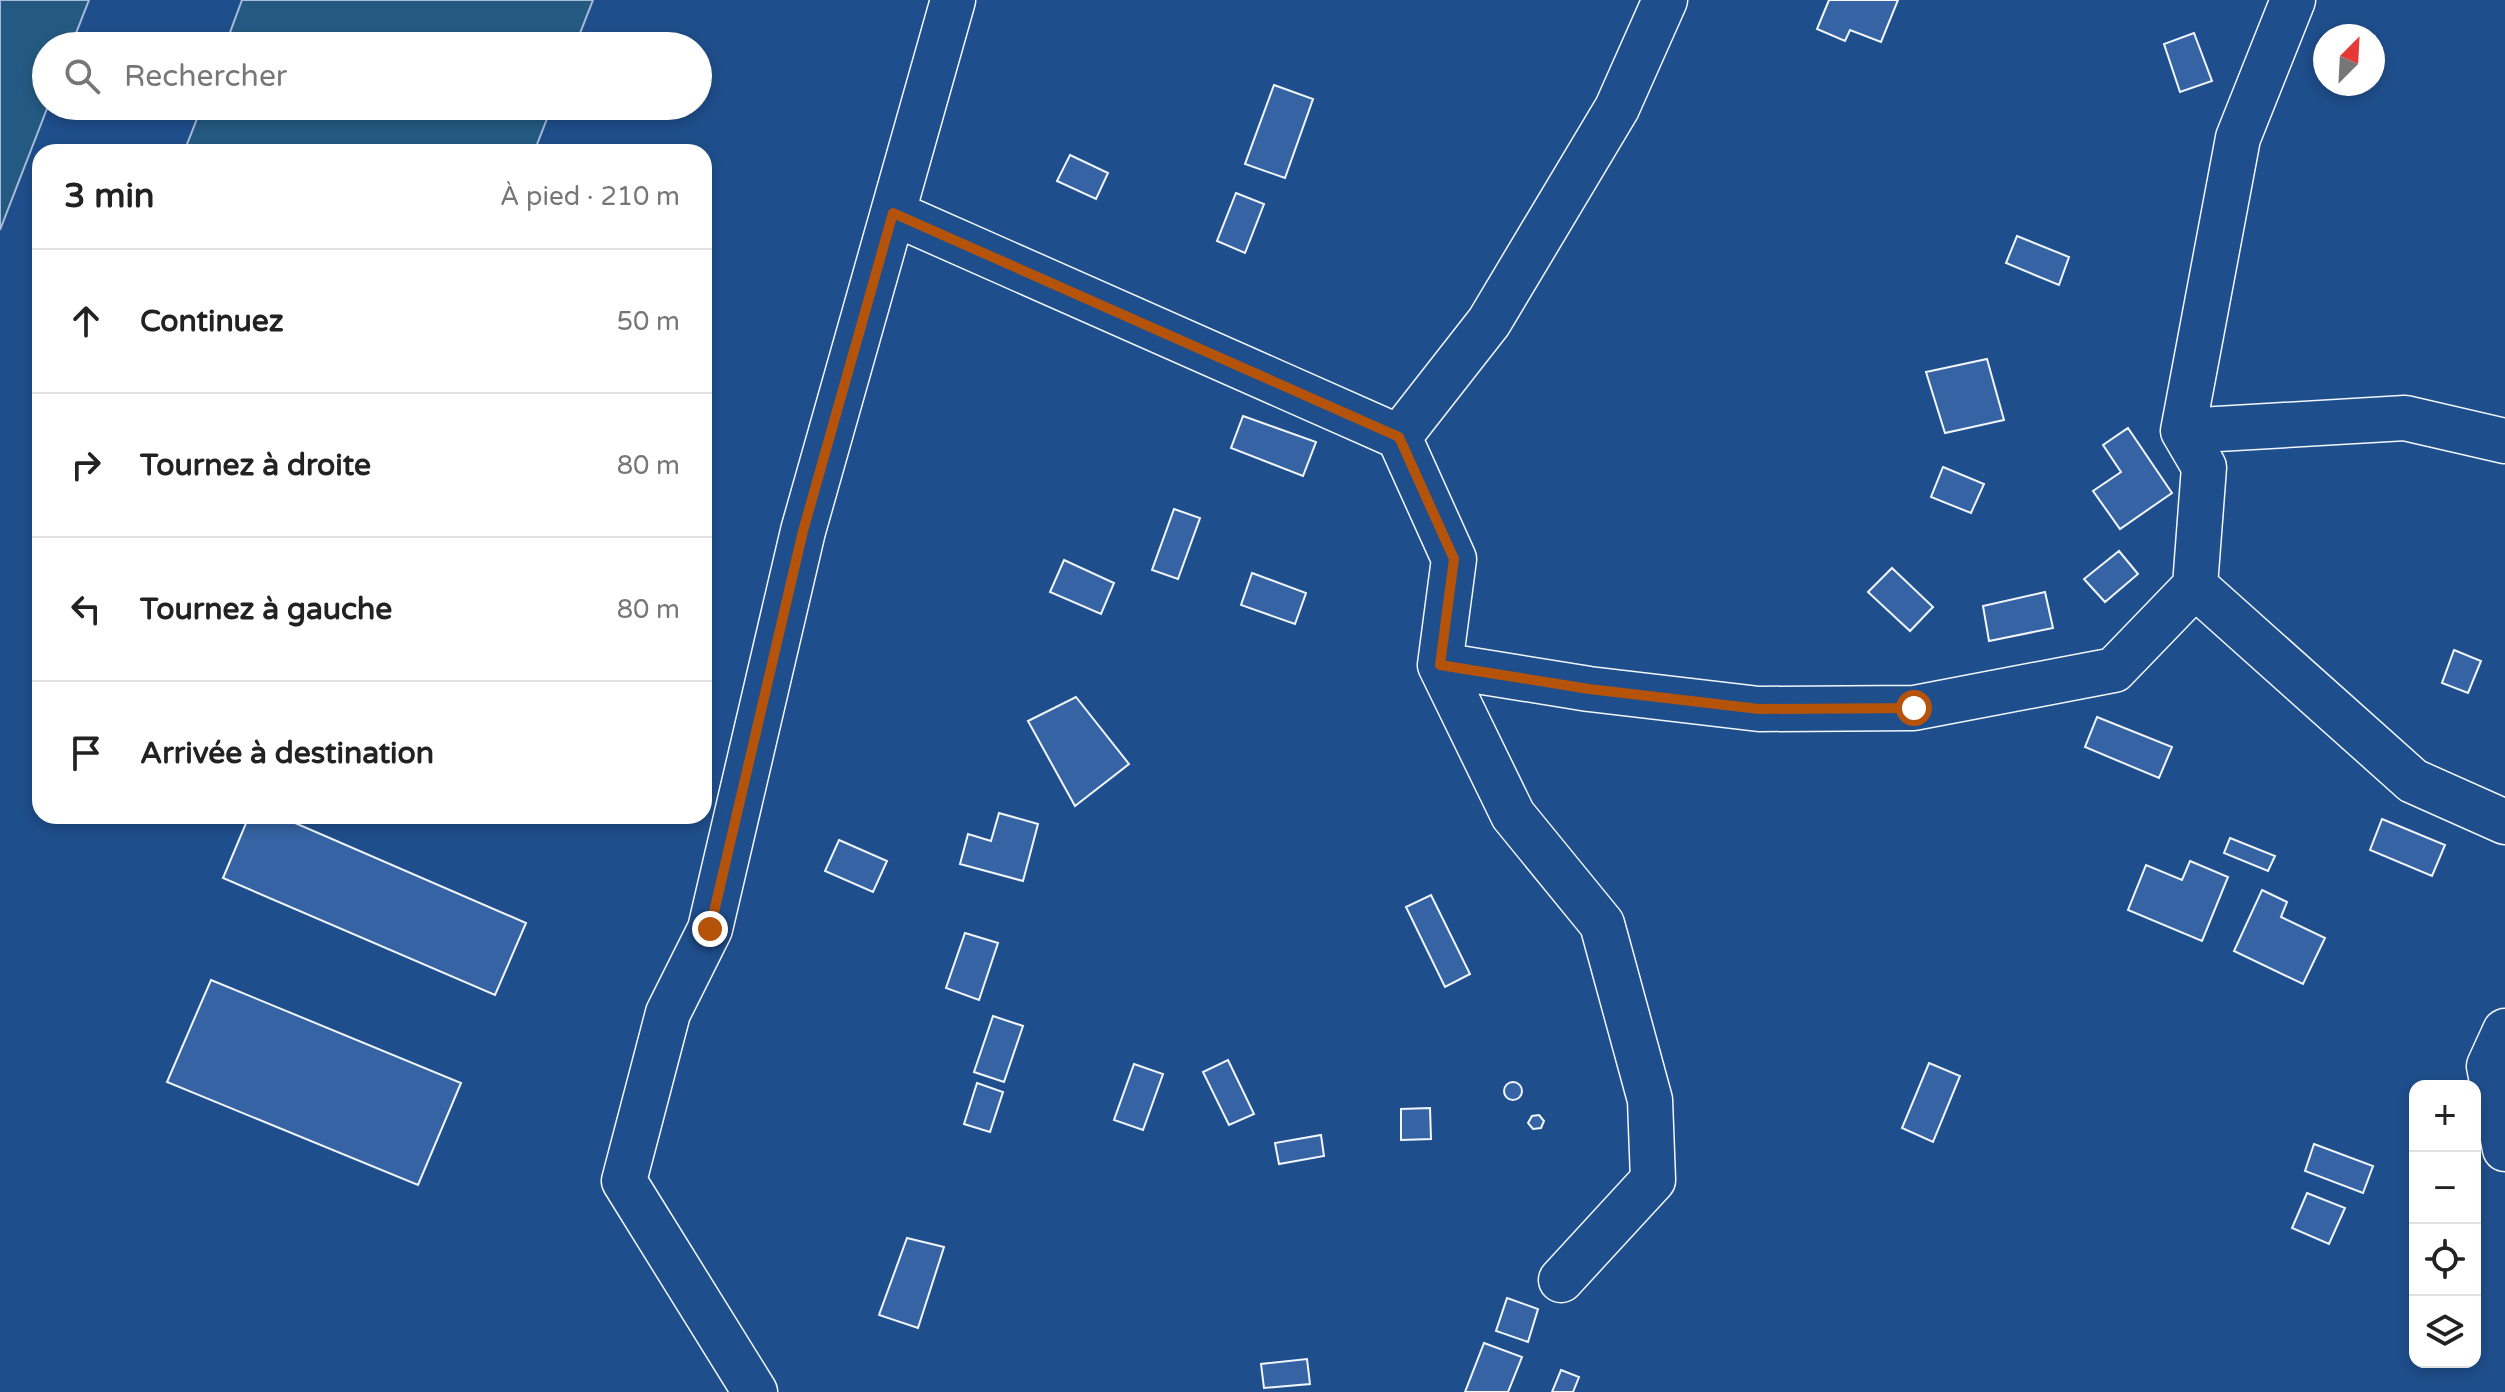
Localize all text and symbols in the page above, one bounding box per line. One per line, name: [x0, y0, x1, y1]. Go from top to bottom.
north arrow: [2313, 24, 2385, 96]
search box: [32, 32, 712, 120]
icon: search: [60, 54, 104, 98]
text: Rechercher: [124, 58, 287, 95]
text: 3 min: [64, 176, 155, 217]
text: À pied · 210 m: [500, 181, 680, 212]
icon: ahead: [64, 299, 108, 343]
text: Continuez: [140, 303, 284, 340]
text: 50 m: [617, 306, 680, 337]
icon: right: [64, 443, 108, 487]
text: Tournez à droite: [140, 447, 371, 484]
text: 80 m: [617, 450, 680, 481]
icon: left: [64, 587, 108, 631]
text: Tournez à gauche: [140, 591, 392, 628]
text: 80 m: [617, 594, 680, 625]
route start: [1896, 690, 1932, 726]
icon: arrive: [64, 731, 108, 775]
text: Arrivée à destination: [140, 735, 434, 772]
route end: [692, 911, 728, 947]
map controls: [2409, 1080, 2481, 1368]
button: +: [2409, 1080, 2481, 1152]
button: −: [2409, 1152, 2481, 1224]
button: locate: [2409, 1224, 2481, 1296]
button: layers: [2409, 1296, 2481, 1368]

